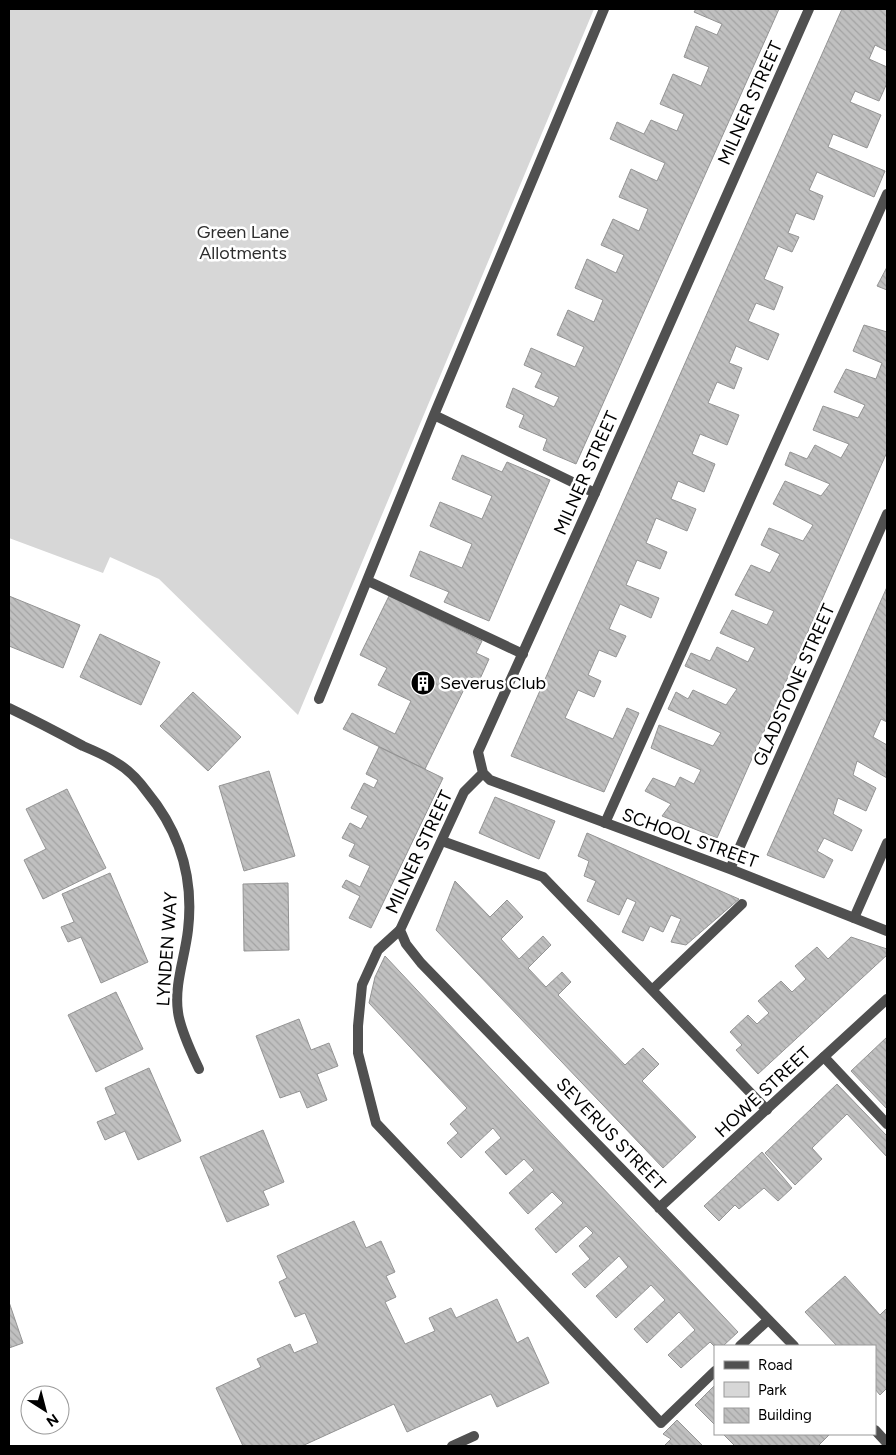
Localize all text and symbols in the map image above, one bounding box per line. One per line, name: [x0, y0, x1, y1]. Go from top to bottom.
street label: MILNER STREET: [713, 38, 787, 168]
park label: Green Lane Allotments: [197, 221, 289, 264]
street label: MILNER STREET: [549, 408, 623, 538]
street label: GLADSTONE STREET: [748, 600, 840, 769]
building icon: Severus Club: [410, 670, 436, 696]
place label: Severus Club: [440, 672, 546, 694]
street label: MILNER STREET: [381, 787, 457, 917]
street label: SCHOOL STREET: [619, 803, 761, 873]
street label: LYNDEN WAY: [152, 891, 182, 1007]
street label: HOWE STREET: [710, 1042, 816, 1142]
street label: SEVERUS STREET: [552, 1073, 670, 1195]
legend: [714, 1345, 876, 1435]
text: Road: [758, 1356, 793, 1374]
text: Park: [758, 1381, 787, 1399]
north arrow: [20, 1385, 70, 1435]
text: Building: [758, 1406, 812, 1424]
text: N: [43, 1410, 62, 1430]

